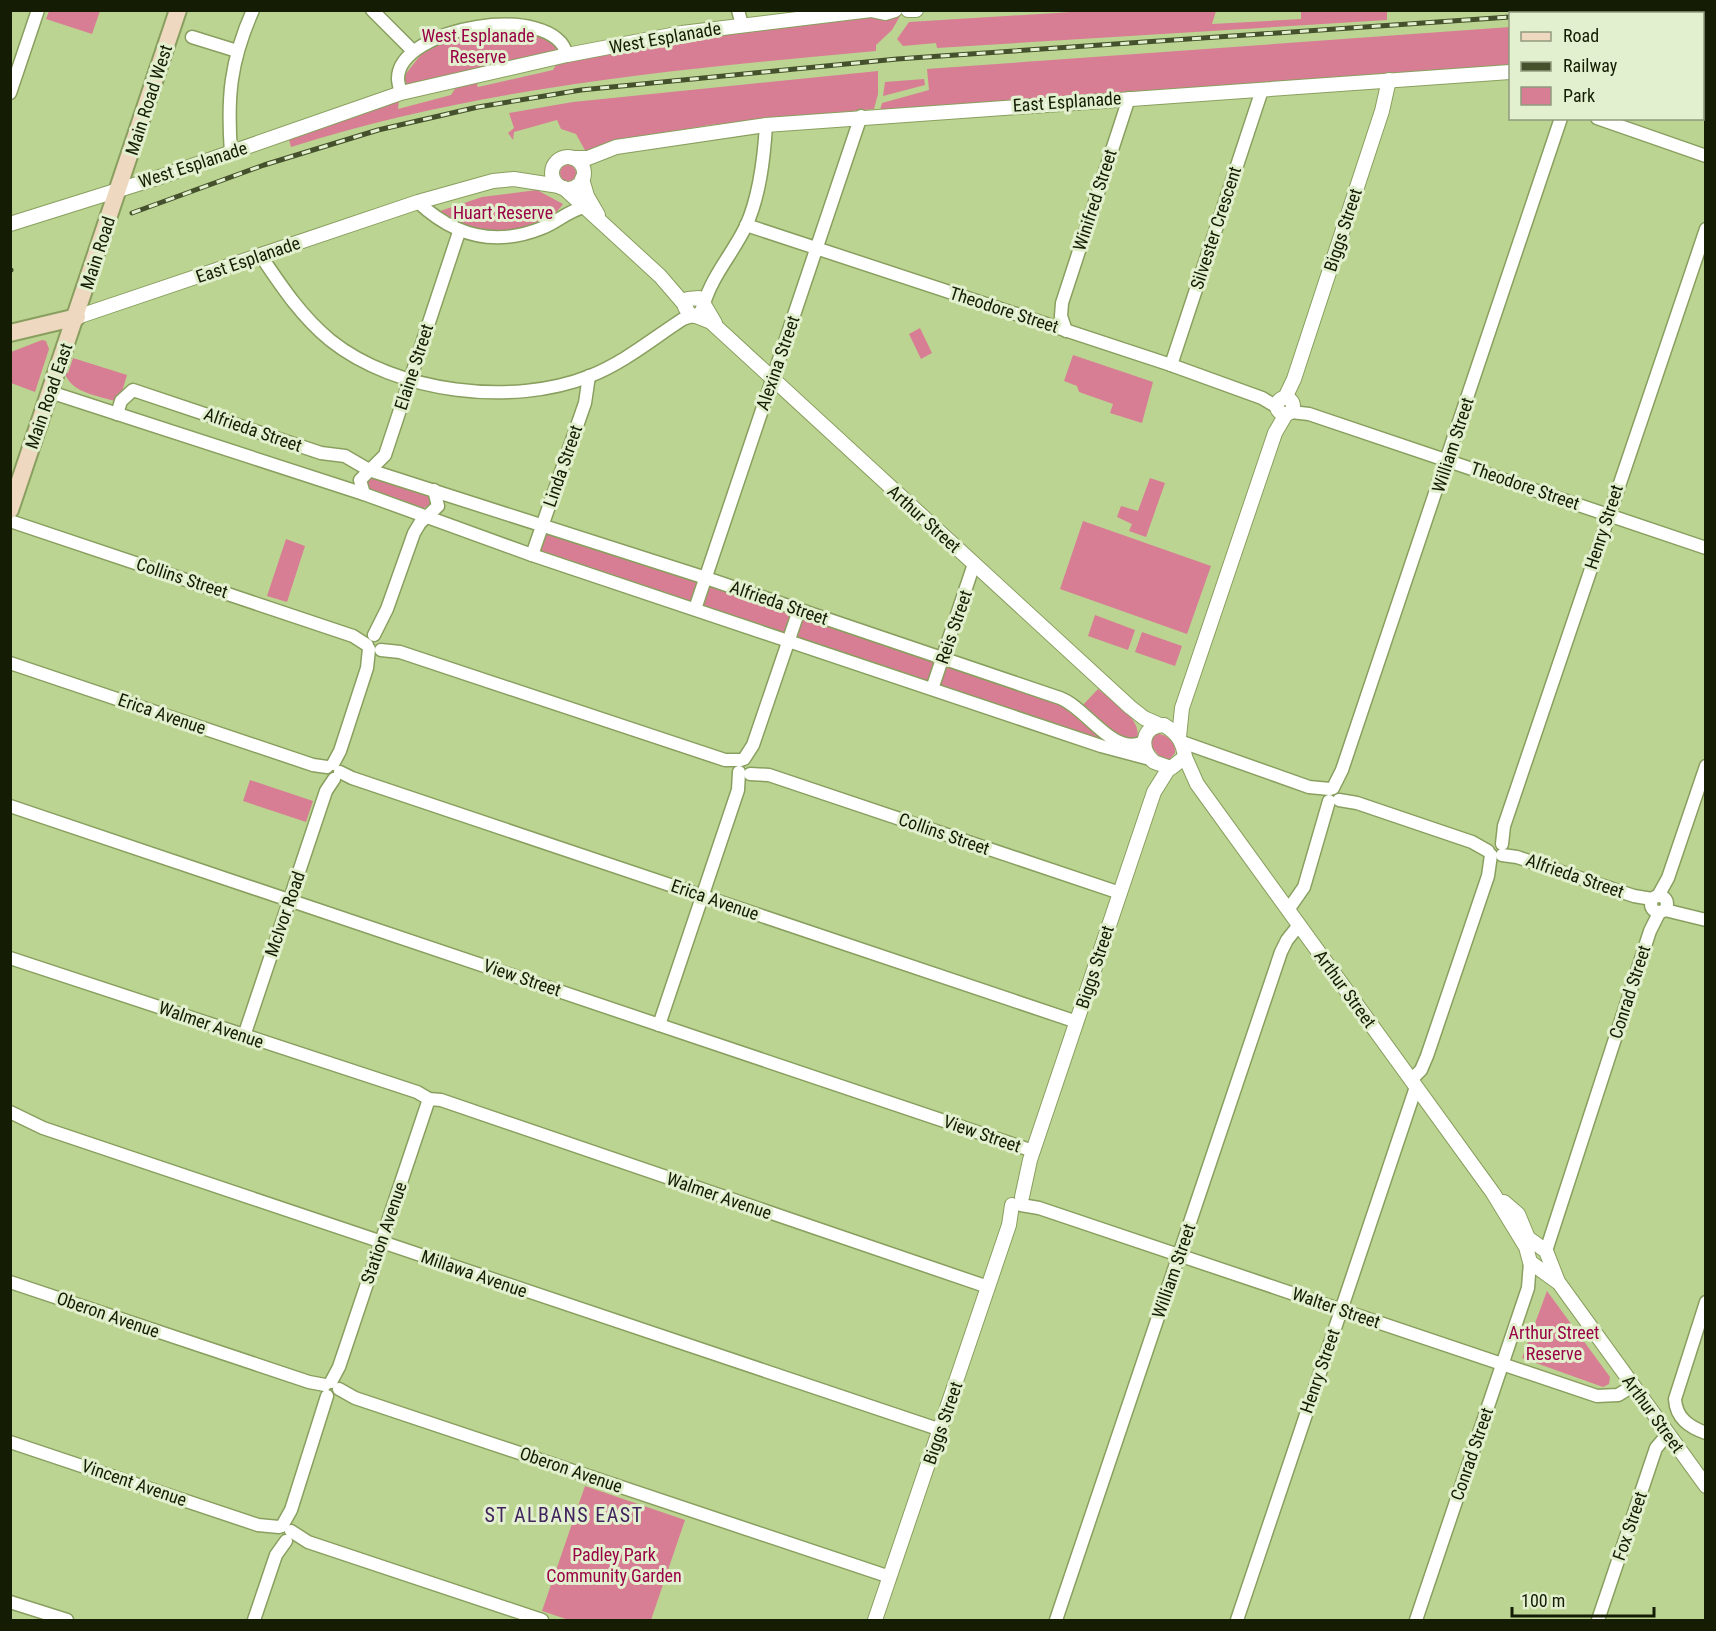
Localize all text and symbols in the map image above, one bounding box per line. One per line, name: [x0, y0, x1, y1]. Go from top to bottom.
legend: [1509, 12, 1704, 120]
street label: West Esplanade: [607, 17, 722, 58]
park label: West Esplanade Reserve: [421, 25, 535, 67]
text: Road: [1563, 25, 1599, 46]
street label: Main Road West: [121, 42, 176, 158]
text: Railway: [1563, 55, 1618, 76]
text: Park: [1563, 85, 1595, 106]
street label: East Esplanade: [1012, 87, 1122, 116]
street label: West Esplanade: [136, 137, 250, 192]
street label: Winifred Street: [1068, 146, 1121, 253]
street label: Silvester Crescent: [1186, 164, 1245, 292]
street label: Biggs Street: [1319, 186, 1366, 274]
park label: Huart Reserve: [453, 202, 553, 223]
street label: Main Road: [76, 214, 119, 292]
street label: East Esplanade: [193, 232, 303, 287]
street label: Theodore Street: [947, 282, 1061, 337]
street label: Alexina Street: [752, 313, 804, 413]
street label: Elaine Street: [390, 321, 437, 413]
street label: Main Road East: [21, 340, 76, 452]
street label: William Street: [1427, 395, 1478, 495]
street label: Alfrieda Street: [201, 403, 305, 456]
street label: Linda Street: [539, 422, 586, 510]
street label: Theodore Street: [1468, 457, 1582, 514]
street label: Arthur Street: [884, 480, 965, 557]
street label: Henry Street: [1580, 482, 1627, 572]
street label: Collins Street: [134, 553, 231, 602]
street label: Alfrieda Street: [727, 576, 831, 629]
street label: Reis Street: [931, 587, 976, 666]
street label: Erica Avenue: [116, 689, 209, 738]
street label: Collins Street: [896, 808, 992, 859]
street label: Alfrieda Street: [1523, 849, 1627, 902]
street label: McIvor Road: [260, 868, 309, 959]
street label: Erica Avenue: [669, 875, 762, 924]
street label: Biggs Street: [1071, 923, 1118, 1011]
street label: Conrad Street: [1605, 942, 1654, 1041]
street label: Arthur Street: [1310, 946, 1381, 1032]
street label: View Street: [481, 954, 564, 1001]
street label: Walmer Avenue: [156, 997, 266, 1052]
street label: View Street: [941, 1110, 1024, 1157]
street label: Walmer Avenue: [664, 1168, 774, 1223]
street label: Station Avenue: [356, 1179, 411, 1287]
street label: William Street: [1148, 1221, 1200, 1321]
street label: Millawa Avenue: [418, 1246, 530, 1302]
street label: Walter Street: [1289, 1283, 1383, 1332]
street label: Oberon Avenue: [54, 1287, 162, 1342]
park label: Arthur Street Reserve: [1509, 1322, 1599, 1364]
street label: Henry Street: [1295, 1326, 1344, 1416]
street label: Arthur Street: [1618, 1371, 1689, 1457]
street label: Biggs Street: [919, 1379, 966, 1467]
street label: Conrad Street: [1446, 1405, 1497, 1503]
street label: Oberon Avenue: [517, 1442, 625, 1497]
street label: Vincent Avenue: [79, 1455, 189, 1510]
street label: Fox Street: [1608, 1489, 1651, 1563]
district label: ST ALBANS EAST: [484, 1503, 644, 1527]
park label: Padley Park Community Garden: [546, 1544, 682, 1586]
scale bar: [1512, 1580, 1654, 1618]
text: 100 m: [1521, 1590, 1565, 1611]

